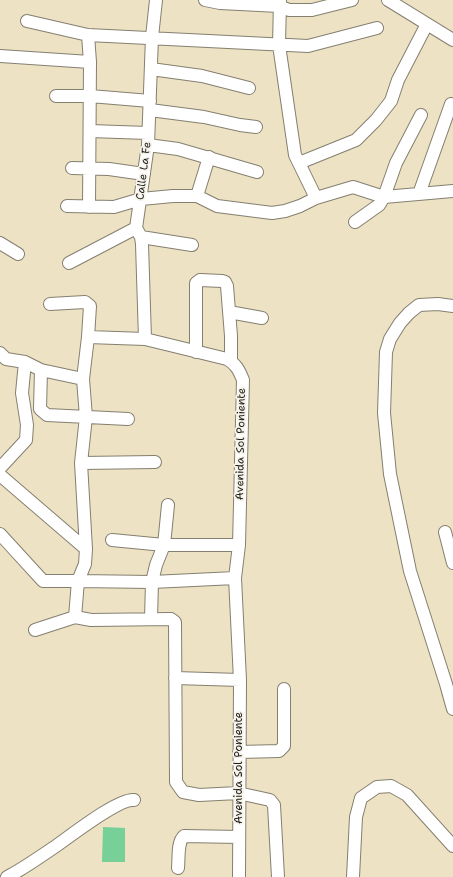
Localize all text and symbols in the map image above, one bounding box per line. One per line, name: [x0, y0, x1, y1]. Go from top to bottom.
street label: Calle La Fe: [134, 141, 154, 201]
street label: Avenida Sol Poniente: [233, 388, 249, 500]
street label: Avenida Sol Poniente: [232, 712, 246, 824]

